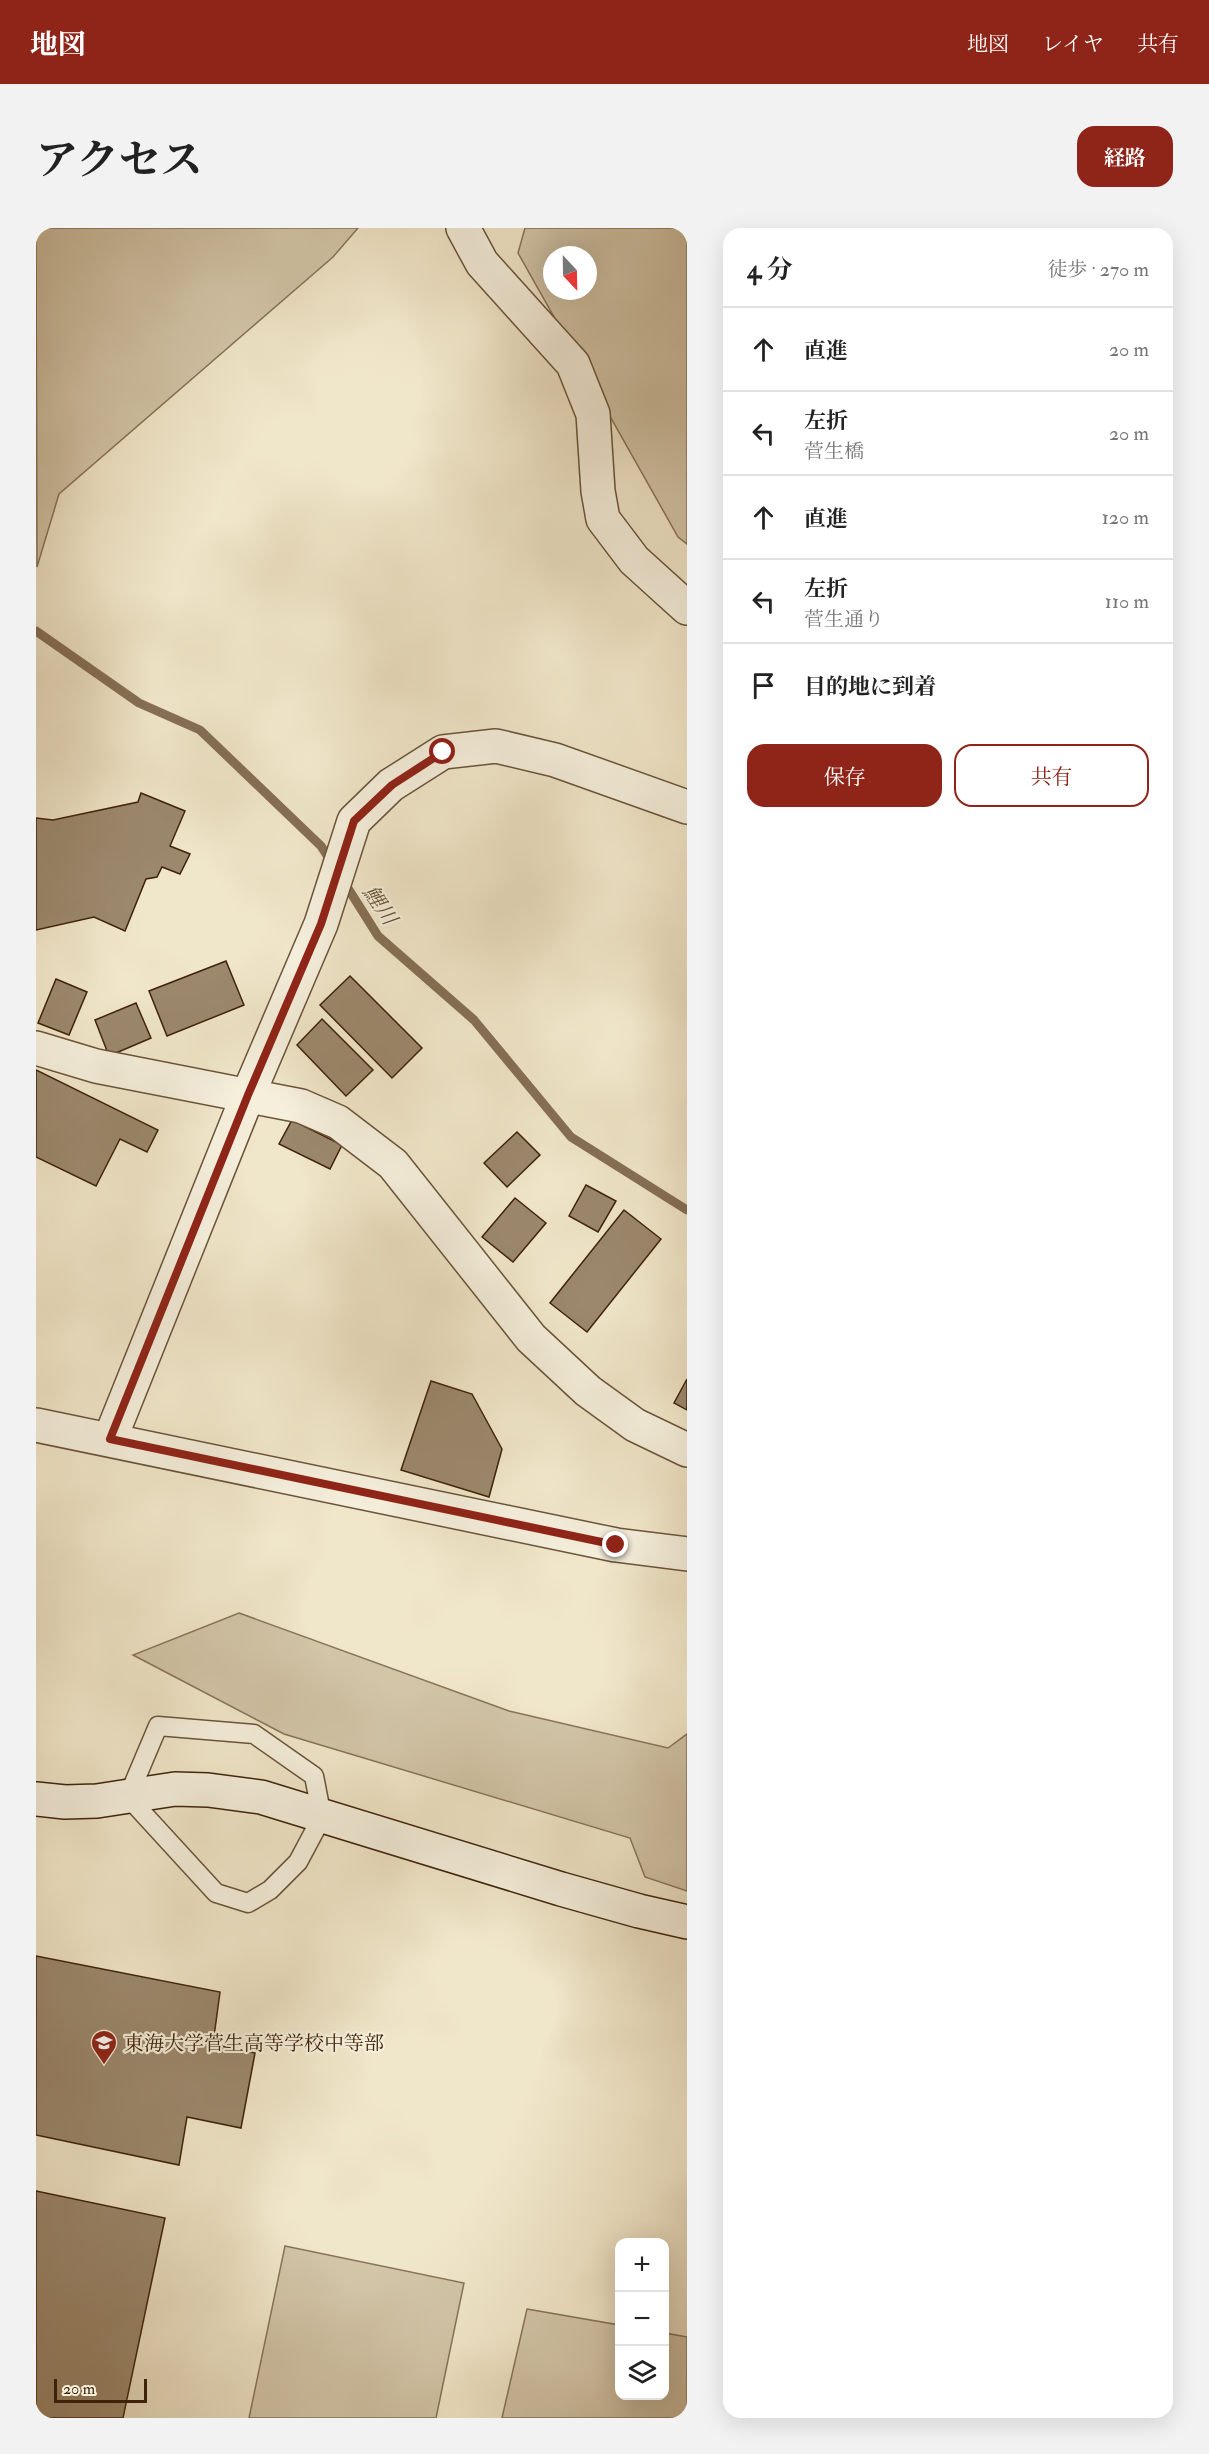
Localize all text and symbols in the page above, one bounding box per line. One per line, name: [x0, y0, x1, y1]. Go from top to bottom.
text: 地図: [30, 28, 86, 63]
text: 地図: [967, 31, 1009, 58]
text: レイヤ: [1042, 31, 1104, 58]
text: 共有: [1137, 31, 1179, 58]
button: 経路: [1077, 126, 1173, 187]
text: アクセス: [36, 135, 203, 187]
north arrow: [543, 246, 597, 300]
text: 4 分: [747, 254, 793, 286]
text: 徒歩 · 270 m: [1047, 257, 1149, 282]
icon: ahead: [747, 333, 780, 366]
text: 直進: [804, 337, 848, 365]
text: 20 m: [1109, 337, 1149, 362]
text: 左折: [804, 407, 848, 435]
icon: left: [747, 417, 780, 450]
text: 20 m: [1109, 421, 1149, 446]
text: 菅生橋: [804, 439, 864, 464]
icon: ahead: [747, 501, 780, 534]
text: 直進: [804, 505, 848, 533]
text: 120 m: [1102, 505, 1149, 530]
text: 左折: [804, 575, 848, 603]
icon: left: [747, 585, 780, 618]
text: 110 m: [1105, 589, 1149, 614]
text: 菅生通り: [804, 607, 884, 632]
icon: arrive: [747, 669, 780, 702]
text: 目的地に到着: [804, 673, 936, 701]
route start: [429, 738, 455, 764]
button: 保存: [747, 744, 942, 807]
button: 共有: [954, 744, 1149, 807]
water label: 鯉川: [357, 880, 404, 932]
route end: [602, 1531, 628, 1557]
school or university icon: 東海大学菅生高等学校中等部: [89, 2028, 119, 2066]
place label: 東海大学菅生高等学校中等部: [124, 2031, 384, 2056]
map controls: [615, 2238, 669, 2400]
button: +: [615, 2238, 669, 2292]
button: −: [615, 2292, 669, 2346]
button: layers: [615, 2346, 669, 2400]
scale bar: [54, 2376, 147, 2404]
text: 20 m: [63, 2379, 95, 2399]

